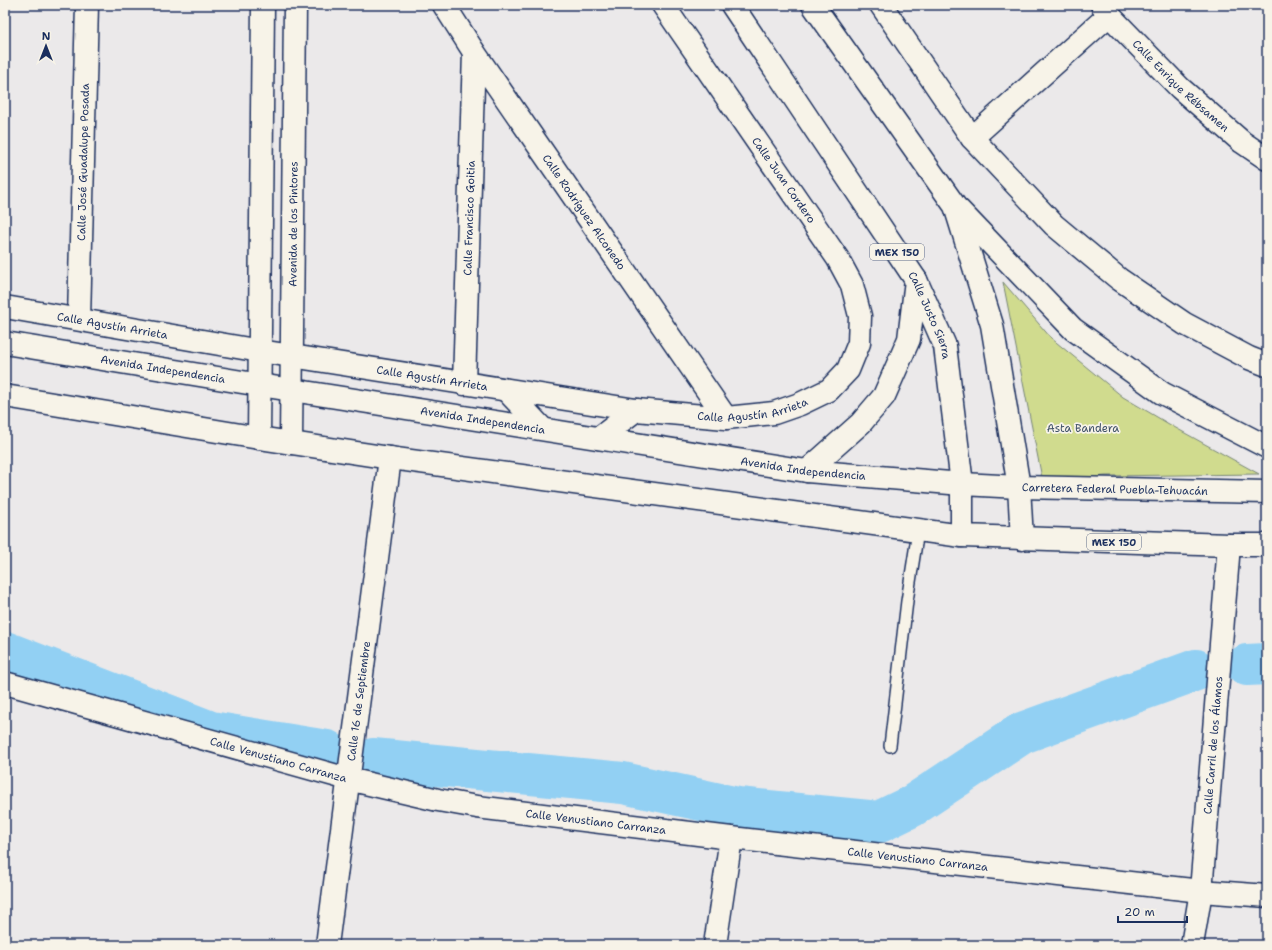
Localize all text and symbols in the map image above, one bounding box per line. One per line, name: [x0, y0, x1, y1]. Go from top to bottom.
north arrow: [26, 26, 66, 66]
text: N: [42, 29, 51, 44]
street label: Calle Enrique Rébsamen: [1129, 37, 1232, 136]
street label: Calle José Guadalupe Posada: [74, 83, 93, 241]
street label: Calle Juan Cordero: [748, 134, 819, 227]
street label: Calle Rodríguez Alconedo: [539, 151, 629, 273]
street label: Calle Francisco Goitia: [460, 160, 479, 276]
street label: Avenida de los Pintores: [285, 161, 302, 287]
road number: MEX 150: [870, 244, 924, 260]
street label: Calle Justo Sierra: [904, 269, 954, 360]
street label: Calle Agustín Arrieta: [56, 309, 169, 343]
street label: Avenida Independencia: [99, 352, 226, 387]
street label: Calle Agustín Arrieta: [375, 362, 489, 395]
street label: Calle Agustín Arrieta: [697, 394, 810, 426]
street label: Avenida Independencia: [419, 403, 546, 438]
park label: Asta Bandera: [1047, 421, 1119, 436]
street label: Avenida Independencia: [739, 454, 866, 484]
street label: Carretera Federal Puebla-Tehuacán: [1022, 480, 1208, 499]
road number: MEX 150: [1087, 534, 1141, 550]
street label: Calle 16 de Septiembre: [344, 640, 374, 762]
street label: Calle Carril de los Álamos: [1200, 676, 1226, 815]
street label: Calle Venustiano Carranza: [208, 734, 349, 786]
street label: Calle Venustiano Carranza: [525, 806, 667, 838]
street label: Calle Venustiano Carranza: [846, 844, 989, 875]
scale bar: [1118, 898, 1187, 924]
text: 20 m: [1124, 904, 1155, 920]

